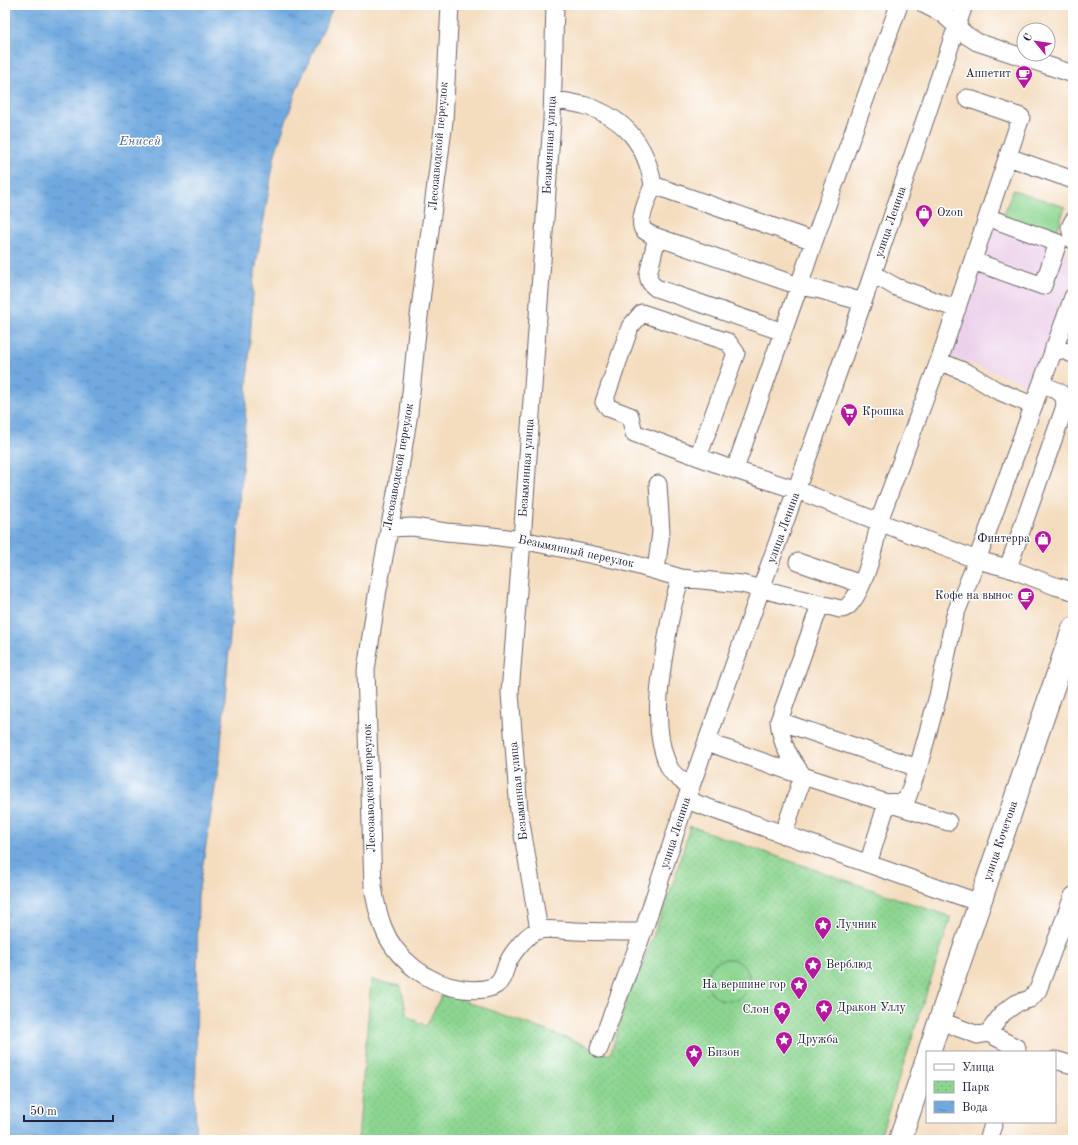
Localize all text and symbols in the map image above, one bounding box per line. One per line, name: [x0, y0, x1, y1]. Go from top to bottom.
north arrow: [1016, 22, 1056, 62]
text: С: [1022, 32, 1035, 44]
cafe icon: Аппетит: [1014, 64, 1034, 89]
place label: Аппетит: [965, 68, 1011, 80]
street label: Лесозаводской переулок: [427, 81, 451, 211]
street label: Безымянная улица: [541, 95, 559, 195]
water label: Енисей: [118, 135, 162, 148]
street label: улица Ленина: [873, 185, 909, 259]
shop icon: Ozon: [914, 203, 934, 228]
place label: Ozon: [937, 207, 964, 219]
street label: Лесозаводской переулок: [382, 402, 416, 532]
supermarket icon: Крошка: [839, 402, 859, 427]
place label: Крошка: [862, 406, 904, 418]
street label: Безымянная улица: [518, 418, 536, 518]
street label: улица Ленина: [766, 491, 802, 565]
shop icon: Финтерра: [1033, 529, 1053, 554]
place label: Финтерра: [977, 533, 1030, 545]
street label: Безымянный переулок: [517, 534, 635, 570]
cafe icon: Кофе на вынос: [1016, 586, 1036, 611]
place label: Кофе на вынос: [935, 590, 1013, 602]
street label: Лесозаводской переулок: [362, 723, 378, 853]
street label: Безымянная улица: [508, 741, 530, 841]
street label: улица Ленина: [659, 796, 693, 870]
street label: улица Кочетова: [982, 799, 1020, 882]
place icon: Лучник: [813, 915, 833, 940]
place label: Лучник: [836, 919, 877, 931]
place icon: Верблюд: [803, 955, 823, 980]
place label: Верблюд: [826, 959, 872, 971]
place icon: На вершине гор: [789, 975, 809, 1000]
place label: На вершине гор: [702, 979, 786, 991]
place icon: Дракон Уллу: [814, 998, 834, 1023]
place icon: Слон: [772, 1000, 792, 1025]
place label: Дракон Уллу: [837, 1002, 907, 1014]
place label: Слон: [742, 1004, 769, 1016]
place icon: Дружба: [774, 1030, 794, 1055]
place label: Дружба: [797, 1034, 838, 1046]
place icon: Бизон: [684, 1043, 704, 1068]
place label: Бизон: [707, 1047, 740, 1059]
legend: [926, 1051, 1056, 1123]
text: Улица: [962, 1062, 995, 1074]
text: Парк: [962, 1082, 990, 1094]
scale bar: [24, 1097, 113, 1123]
text: Вода: [962, 1102, 988, 1114]
text: 50 m: [30, 1105, 57, 1118]

